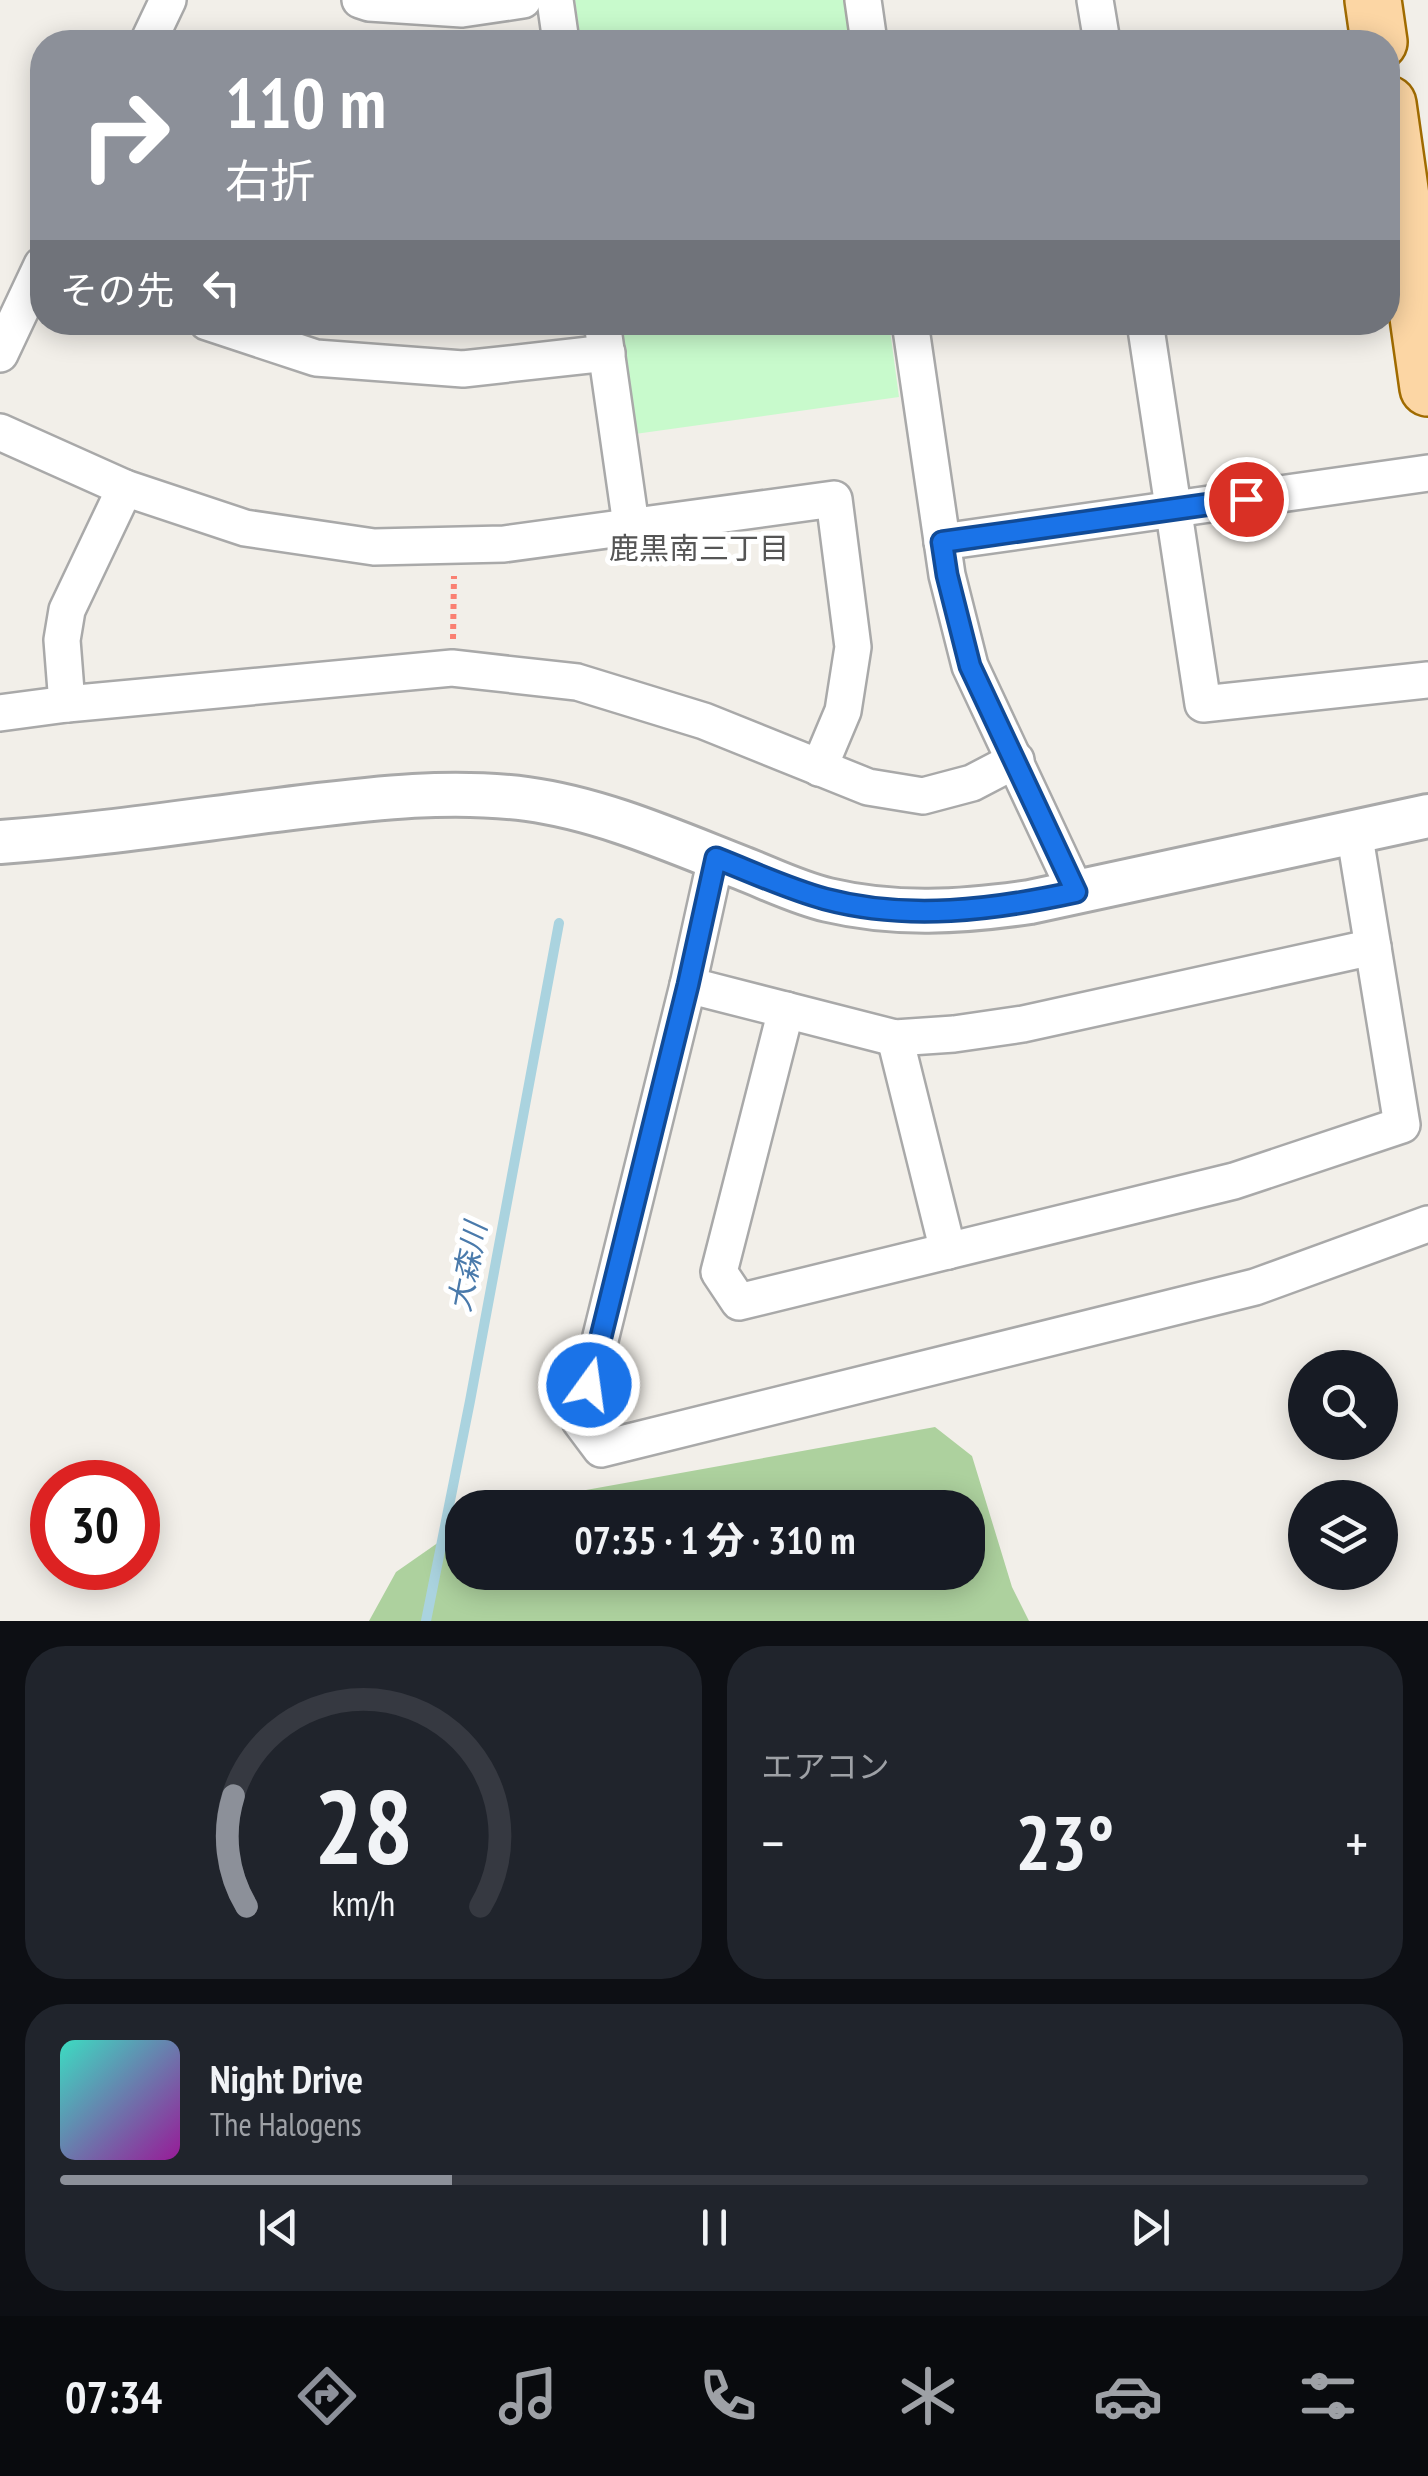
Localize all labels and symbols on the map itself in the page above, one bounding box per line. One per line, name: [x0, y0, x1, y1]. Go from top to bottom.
pin: [1204, 457, 1289, 542]
district label: 鹿黒南三丁目: [609, 528, 789, 567]
water label: 大森川: [439, 1216, 495, 1315]
position arrow: [537, 1333, 641, 1437]
speed limit sign: 30: [30, 1460, 160, 1590]

